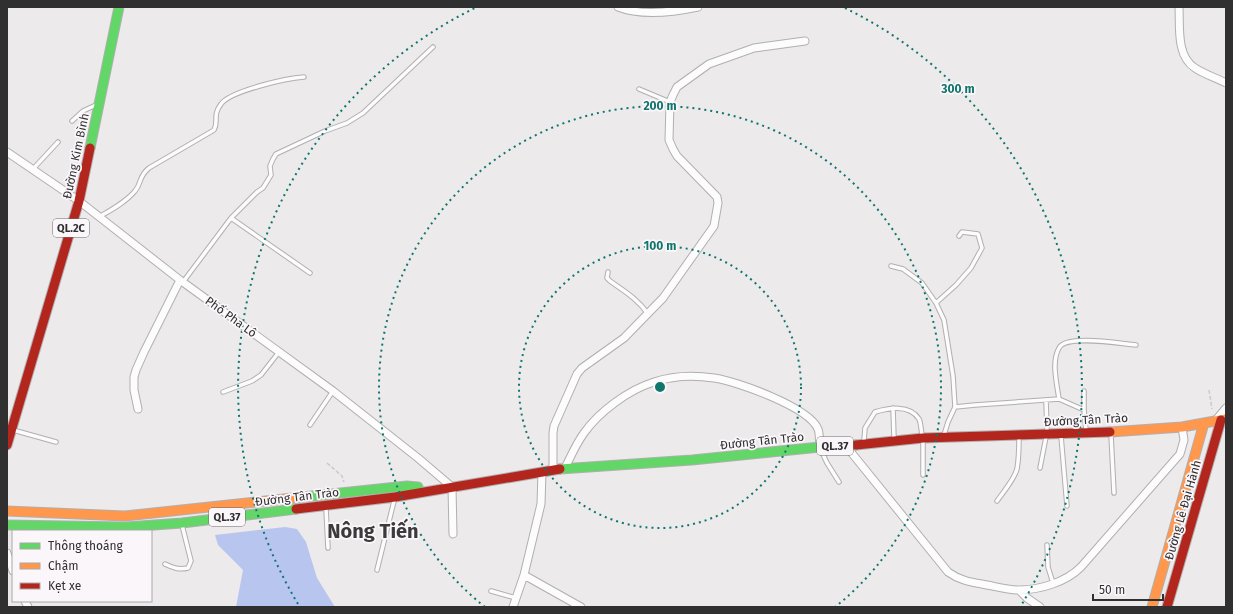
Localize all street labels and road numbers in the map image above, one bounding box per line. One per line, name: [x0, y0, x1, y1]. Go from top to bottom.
street label: Đường Kim Bình: [60, 112, 92, 200]
road number: QL.2C: [53, 219, 89, 237]
street label: Phố Pha Lô: [203, 293, 260, 340]
street label: Đường Tân Trào: [1044, 411, 1128, 429]
street label: Đường Tân Trào: [719, 430, 805, 452]
road number: QL.37: [817, 437, 853, 455]
street label: Đường Lê Đại Hành: [1162, 458, 1204, 562]
street label: Đường Tân Trào: [254, 485, 340, 509]
road number: QL.37: [209, 508, 245, 526]

